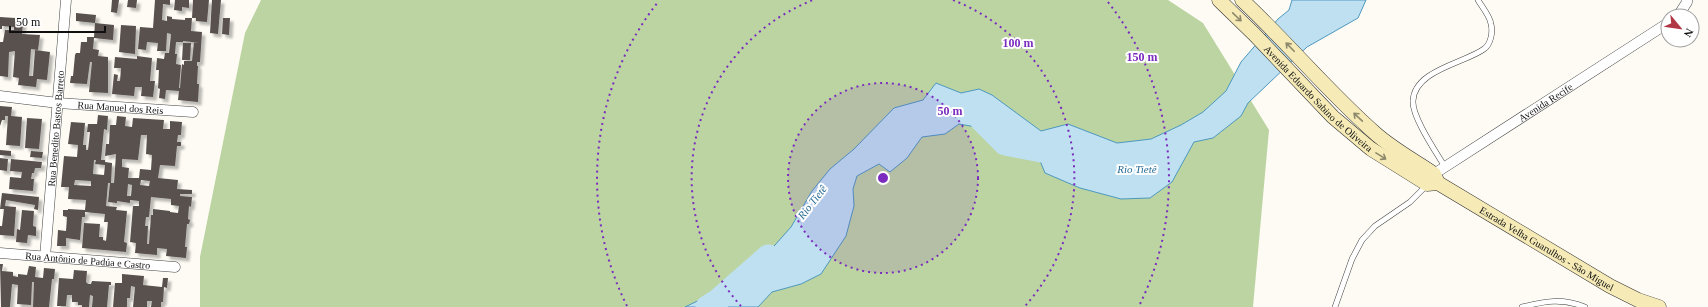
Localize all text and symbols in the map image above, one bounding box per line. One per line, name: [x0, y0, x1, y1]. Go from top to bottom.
scale bar: [10, 8, 105, 34]
north arrow: [1660, 8, 1700, 48]
one-way arrow: [1232, 12, 1242, 22]
text: 50 m: [16, 15, 41, 29]
text: N: [1682, 26, 1696, 39]
text: 100 m: [1003, 36, 1034, 50]
one-way arrow: [1285, 42, 1294, 52]
street label: Avenida Eduardo Sabino de Oliveira: [1262, 43, 1375, 154]
text: 150 m: [1127, 50, 1158, 64]
street label: Rua Benedito Bastos Barreto: [46, 70, 66, 187]
street label: Avenida Recife: [1517, 81, 1575, 124]
street label: Rua Manuel dos Reis: [77, 99, 164, 116]
text: 50 m: [938, 104, 963, 118]
one-way arrow: [1353, 112, 1363, 122]
one-way arrow: [1375, 152, 1387, 160]
water label: Rio Tietê: [1116, 163, 1157, 175]
centre of rings: [876, 171, 890, 185]
water label: Rio Tietê: [795, 183, 829, 222]
street label: Estrada Velha Guarulhos - São Miguel: [1478, 204, 1616, 293]
street label: Rua Antônio de Padúa e Castro: [25, 250, 151, 271]

